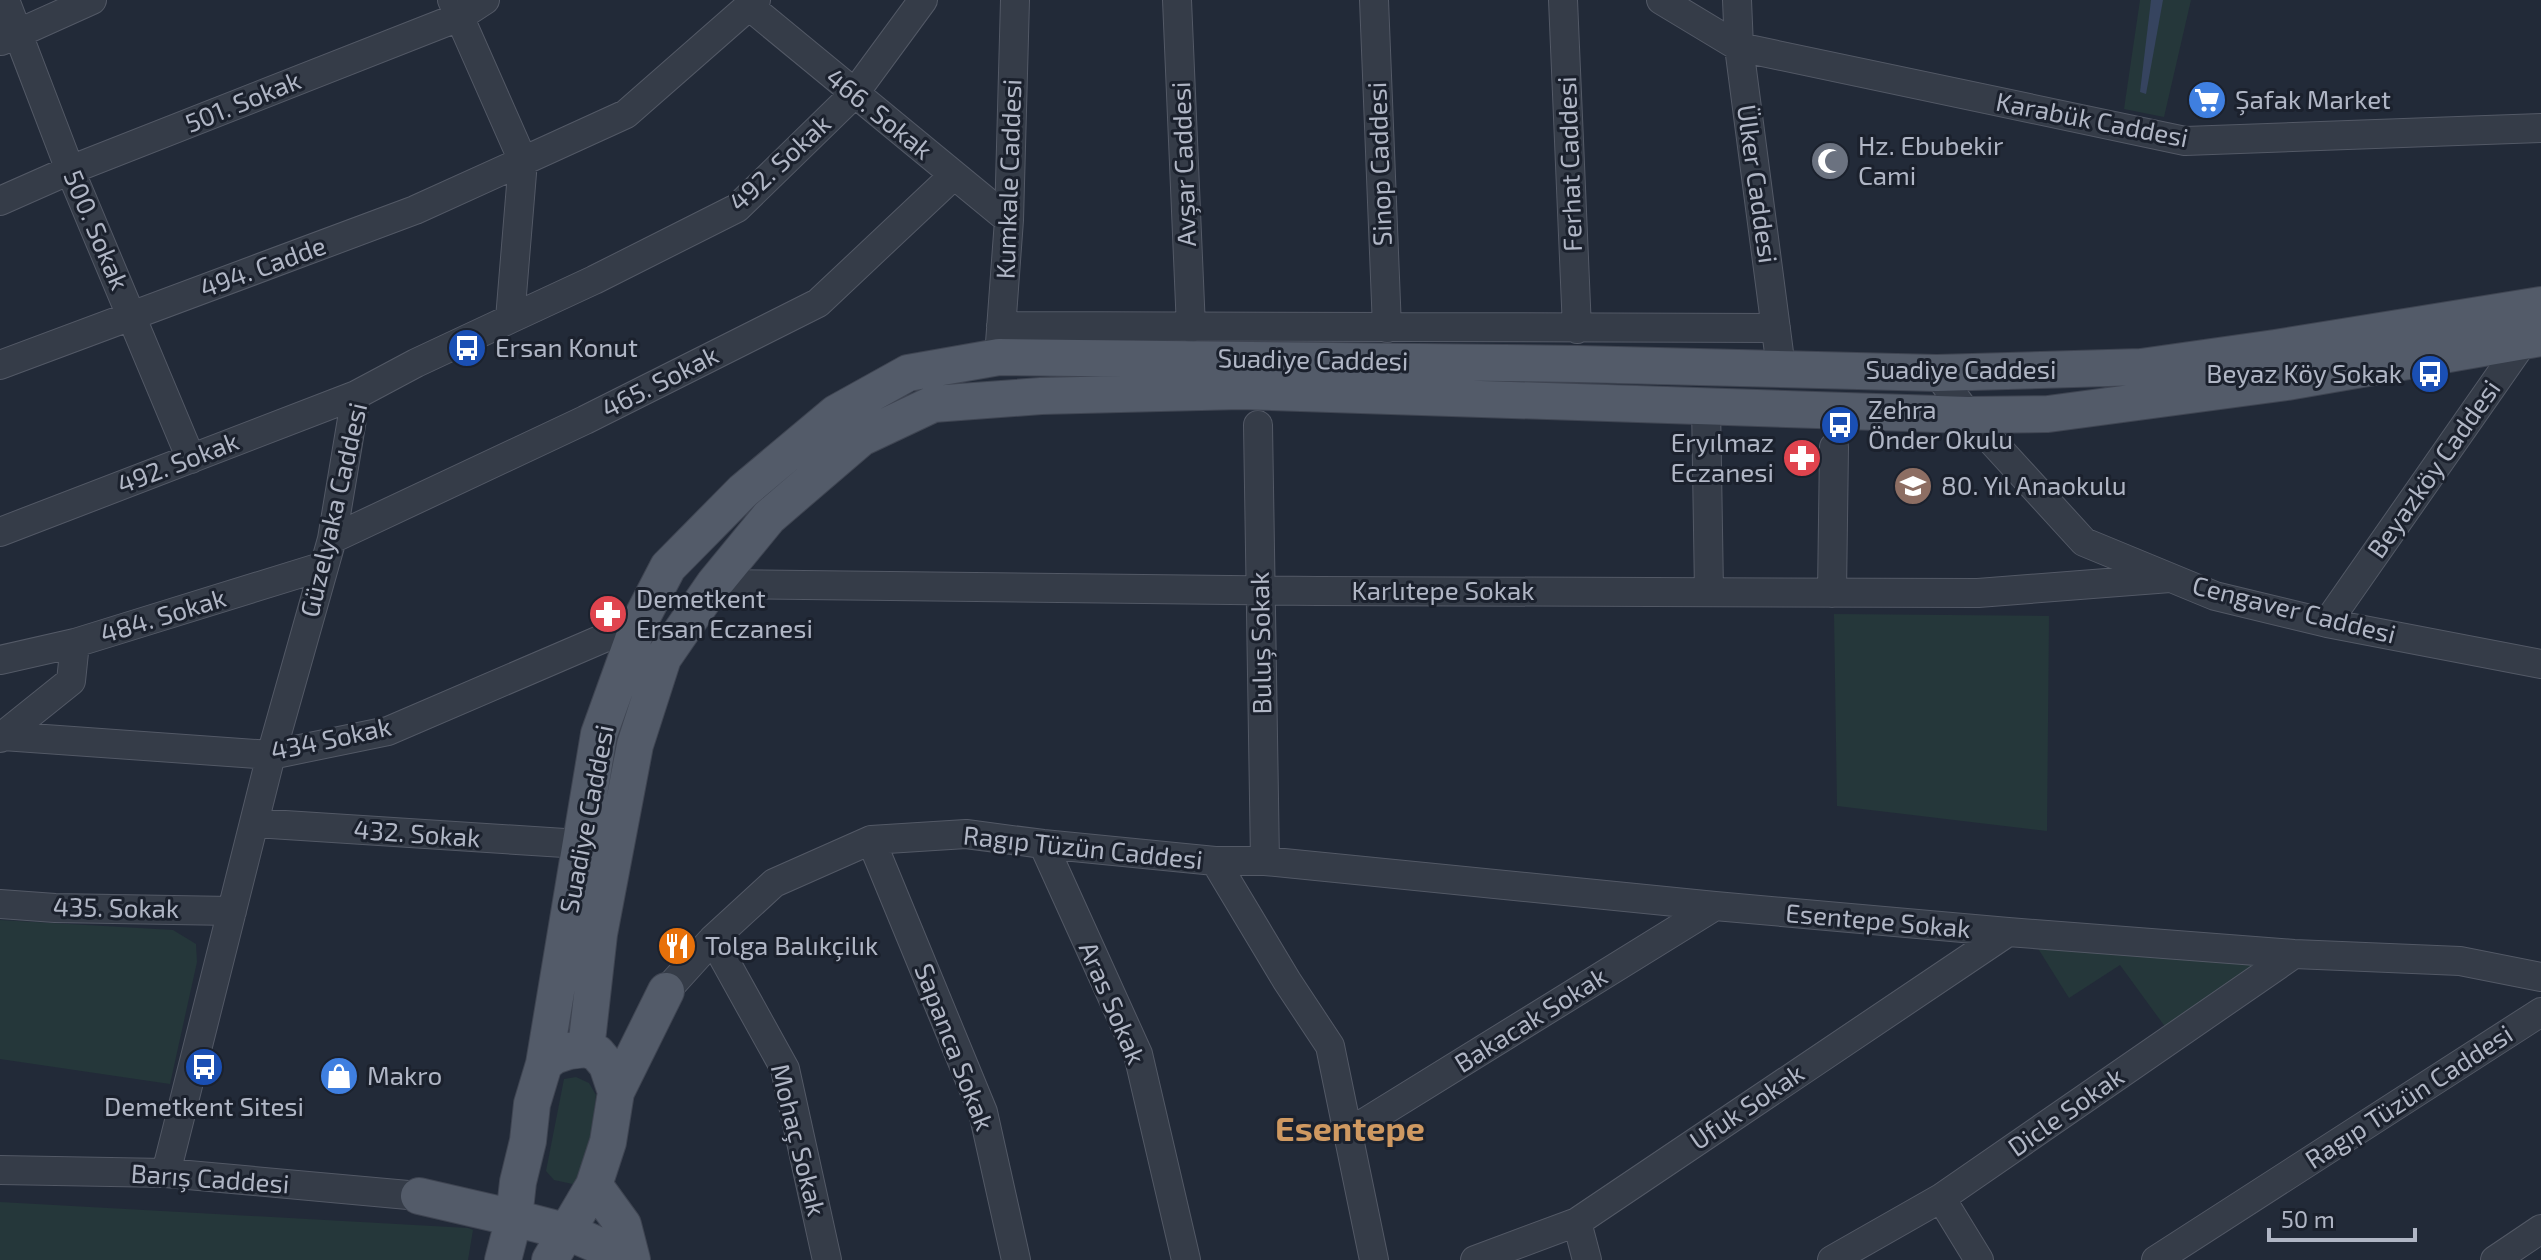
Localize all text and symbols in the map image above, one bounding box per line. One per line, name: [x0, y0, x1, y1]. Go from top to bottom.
street label: 466. Sokak: [821, 61, 939, 165]
street label: 501. Sokak: [180, 63, 305, 138]
street label: Ferhat Caddesi: [1550, 76, 1587, 252]
street label: Kumkale Caddesi: [989, 78, 1026, 280]
supermarket icon: Şafak Market: [2186, 79, 2228, 121]
street label: Avşar Caddesi: [1164, 81, 1203, 247]
street label: Sinop Caddesi: [1360, 81, 1397, 247]
place label: Şafak Market: [2235, 83, 2391, 116]
street label: Karabük Caddesi: [1993, 85, 2191, 152]
street label: Ülker Caddesi: [1732, 102, 1785, 265]
street label: 492. Sokak: [722, 107, 836, 217]
place label: Hz. Ebubekir Cami: [1858, 129, 2003, 190]
mosque icon: Hz. Ebubekir Cami: [1809, 140, 1851, 182]
street label: 500. Sokak: [58, 165, 136, 294]
street label: 494. Cadde: [195, 229, 330, 303]
bus stop icon: Ersan Konut: [446, 327, 488, 369]
place label: Ersan Konut: [495, 331, 638, 362]
street label: 465. Sokak: [596, 338, 723, 423]
street label: Suadiye Caddesi: [1217, 341, 1409, 376]
street label: Suadiye Caddesi: [1866, 353, 2056, 384]
bus stop icon: Beyaz Köy Sokak: [2409, 353, 2451, 395]
place label: Beyaz Köy Sokak: [2206, 357, 2402, 388]
street label: Beyazköy Caddesi: [2360, 373, 2506, 563]
place label: Zehra Önder Okulu: [1868, 393, 2013, 454]
street label: Güzelyaka Caddesi: [293, 399, 372, 620]
bus stop icon: Zehra Önder Okulu: [1819, 404, 1861, 446]
street label: 492. Sokak: [112, 424, 242, 499]
place label: Eryılmaz Eczanesi: [1670, 426, 1774, 487]
pharmacy icon: Eryılmaz Eczanesi: [1781, 437, 1823, 479]
school or university icon: 80. Yıl Anaokulu: [1892, 465, 1934, 507]
place label: 80. Yıl Anaokulu: [1941, 469, 2127, 500]
street label: Cengaver Caddesi: [2190, 568, 2399, 649]
street label: Buluş Sokak: [1243, 571, 1278, 715]
street label: Karlıtepe Sokak: [1351, 574, 1535, 605]
street label: 484. Sokak: [96, 581, 229, 648]
place label: Demetkent Ersan Eczanesi: [636, 582, 813, 643]
pharmacy icon: Demetkent Ersan Eczanesi: [587, 593, 629, 635]
street label: 434 Sokak: [268, 710, 394, 765]
street label: Suadiye Caddesi: [552, 722, 619, 915]
street label: 432. Sokak: [353, 813, 481, 852]
street label: Ragıp Tüzün Caddesi: [962, 819, 1204, 875]
street label: 435. Sokak: [53, 890, 179, 923]
street label: Esentepe Sokak: [1784, 896, 1972, 943]
restaurant icon: Tolga Balıkçilık: [656, 925, 698, 967]
place label: Tolga Balıkçilık: [705, 929, 878, 962]
street label: Aras Sokak: [1074, 937, 1153, 1068]
street label: Sapanca Sokak: [909, 959, 1001, 1134]
street label: Bakacak Sokak: [1448, 960, 1612, 1078]
street label: Ragıp Tüzün Caddesi: [2299, 1017, 2518, 1174]
bus stop icon: Demetkent Sitesi: [183, 1046, 225, 1088]
shop icon: Makro: [318, 1055, 360, 1097]
street label: Ufuk Sokak: [1683, 1056, 1809, 1155]
place label: Makro: [367, 1059, 442, 1090]
street label: Mohaç Sokak: [764, 1060, 833, 1219]
street label: Dicle Sokak: [2001, 1060, 2129, 1162]
place label: Demetkent Sitesi: [104, 1090, 304, 1121]
district label: Esentepe: [1275, 1107, 1425, 1148]
street label: Barış Caddesi: [130, 1157, 290, 1201]
scale bar: [2269, 1192, 2415, 1242]
text: 50 m: [2281, 1204, 2335, 1233]

